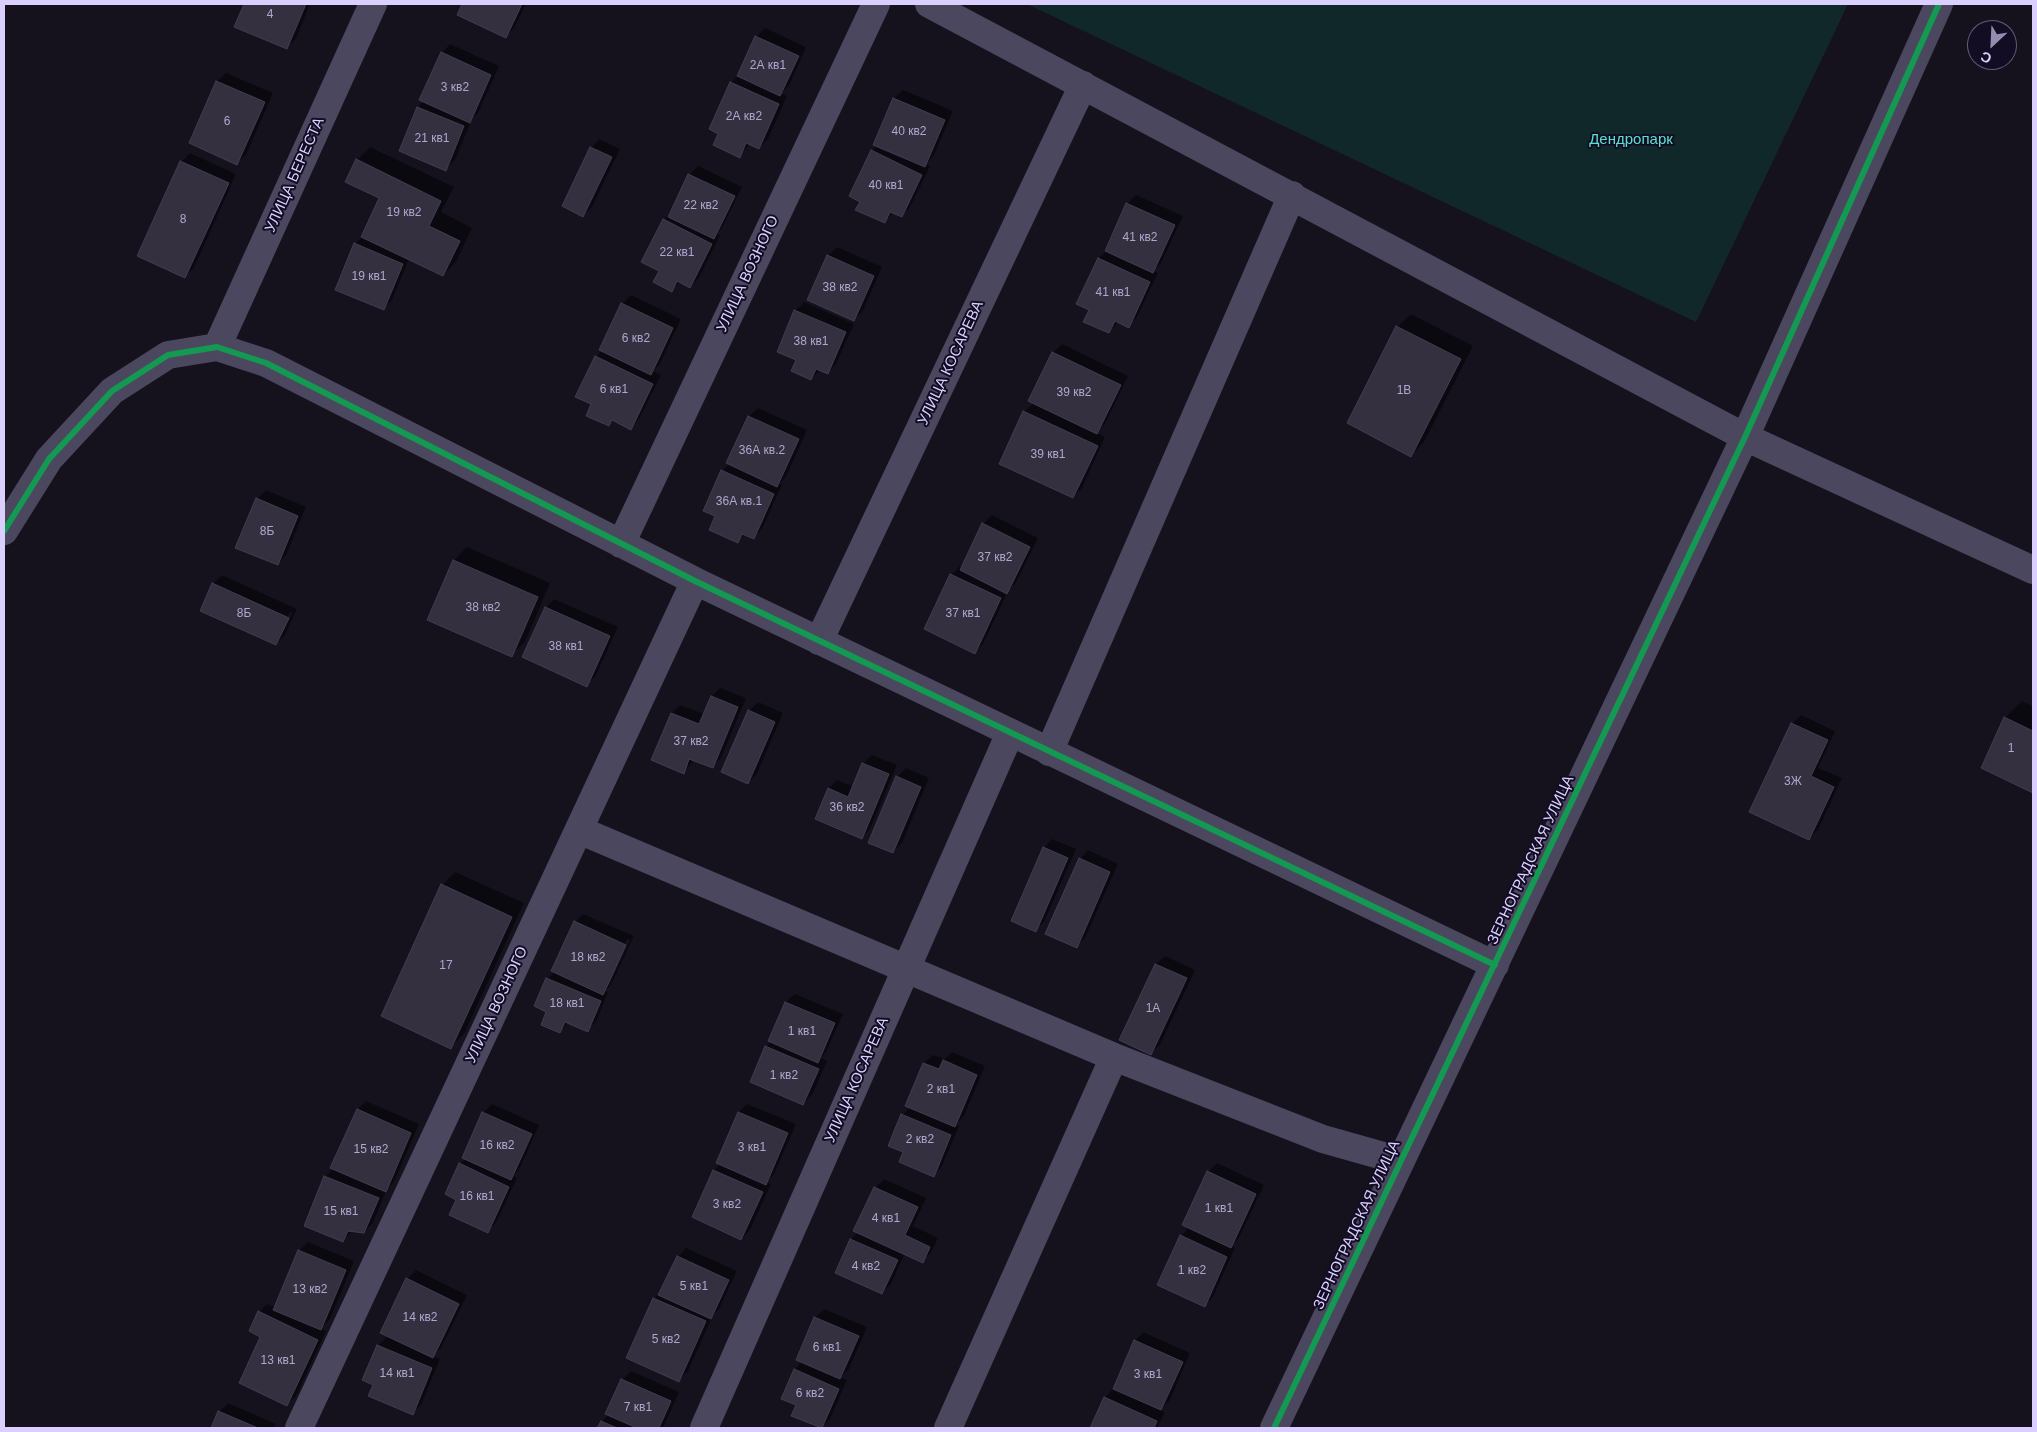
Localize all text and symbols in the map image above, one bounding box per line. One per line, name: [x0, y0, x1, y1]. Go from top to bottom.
house number: 4: [267, 8, 273, 22]
north arrow: [1967, 20, 2017, 70]
text: С: [1978, 48, 1994, 67]
house number: 2А кв1: [750, 59, 786, 73]
house number: 3 кв2: [441, 81, 469, 95]
house number: 2А кв2: [726, 110, 762, 124]
house number: 6: [224, 115, 230, 129]
street label: УЛИЦА БЕРЕСТА: [262, 115, 328, 235]
house number: 40 кв2: [892, 125, 926, 139]
park label: Дендропарк: [1589, 131, 1673, 149]
house number: 21 кв1: [415, 132, 449, 146]
house number: 40 кв1: [869, 179, 903, 193]
house number: 22 кв2: [684, 199, 718, 213]
house number: 19 кв2: [387, 206, 421, 220]
house number: 8: [180, 213, 186, 227]
street label: УЛИЦА ВОЗНОГО: [713, 213, 783, 335]
house number: 41 кв2: [1123, 231, 1157, 245]
house number: 22 кв1: [660, 246, 694, 260]
house number: 19 кв1: [352, 270, 386, 284]
house number: 38 кв2: [823, 281, 857, 295]
house number: 41 кв1: [1096, 286, 1130, 300]
street label: УЛИЦА КОСАРЕВА: [914, 298, 988, 428]
house number: 6 кв2: [622, 332, 650, 346]
house number: 38 кв1: [794, 335, 828, 349]
house number: 6 кв1: [600, 383, 628, 397]
house number: 1В: [1397, 384, 1411, 398]
house number: 39 кв2: [1057, 386, 1091, 400]
house number: 36А кв.2: [739, 444, 785, 458]
house number: 39 кв1: [1031, 448, 1065, 462]
house number: 36А кв.1: [716, 495, 762, 509]
house number: 8Б: [260, 525, 274, 539]
house number: 37 кв2: [978, 551, 1012, 565]
house number: 38 кв2: [466, 601, 500, 615]
house number: 8Б: [237, 607, 251, 621]
house number: 37 кв1: [946, 607, 980, 621]
house number: 38 кв1: [549, 640, 583, 654]
house number: 37 кв2: [674, 735, 708, 749]
house number: 1: [2008, 742, 2014, 756]
street label: ЗЕРНОГРАДСКАЯ УЛИЦА: [1484, 773, 1578, 947]
house number: 3Ж: [1784, 775, 1802, 789]
house number: 36 кв2: [830, 801, 864, 815]
street label: УЛИЦА ВОЗНОГО: [462, 944, 532, 1066]
house number: 18 кв2: [571, 951, 605, 965]
house number: 17: [439, 959, 453, 973]
house number: 18 кв1: [550, 997, 584, 1011]
house number: 1А: [1146, 1002, 1160, 1016]
street label: УЛИЦА КОСАРЕВА: [821, 1015, 893, 1145]
house number: 1 кв1: [788, 1025, 816, 1039]
house number: 1 кв2: [770, 1069, 798, 1083]
house number: 2 кв1: [927, 1083, 955, 1097]
house number: 2 кв2: [906, 1133, 934, 1147]
street label: ЗЕРНОГРАДСКАЯ УЛИЦА: [1310, 1138, 1404, 1312]
house number: 16 кв2: [480, 1139, 514, 1153]
house number: 3 кв1: [738, 1141, 766, 1155]
house number: 15 кв2: [354, 1143, 388, 1157]
house number: 16 кв1: [460, 1190, 494, 1204]
house number: 3 кв2: [713, 1198, 741, 1212]
house number: 1 кв1: [1205, 1202, 1233, 1216]
house number: 15 кв1: [324, 1205, 358, 1219]
house number: 4 кв1: [872, 1212, 900, 1226]
house number: 4 кв2: [852, 1260, 880, 1274]
house number: 1 кв2: [1178, 1264, 1206, 1278]
house number: 5 кв1: [680, 1280, 708, 1294]
house number: 13 кв2: [293, 1283, 327, 1297]
house number: 14 кв2: [403, 1311, 437, 1325]
house number: 5 кв2: [652, 1333, 680, 1347]
house number: 6 кв1: [813, 1341, 841, 1355]
house number: 13 кв1: [261, 1354, 295, 1368]
house number: 14 кв1: [380, 1367, 414, 1381]
house number: 3 кв1: [1134, 1368, 1162, 1382]
house number: 6 кв2: [796, 1387, 824, 1401]
house number: 7 кв1: [624, 1401, 652, 1415]

